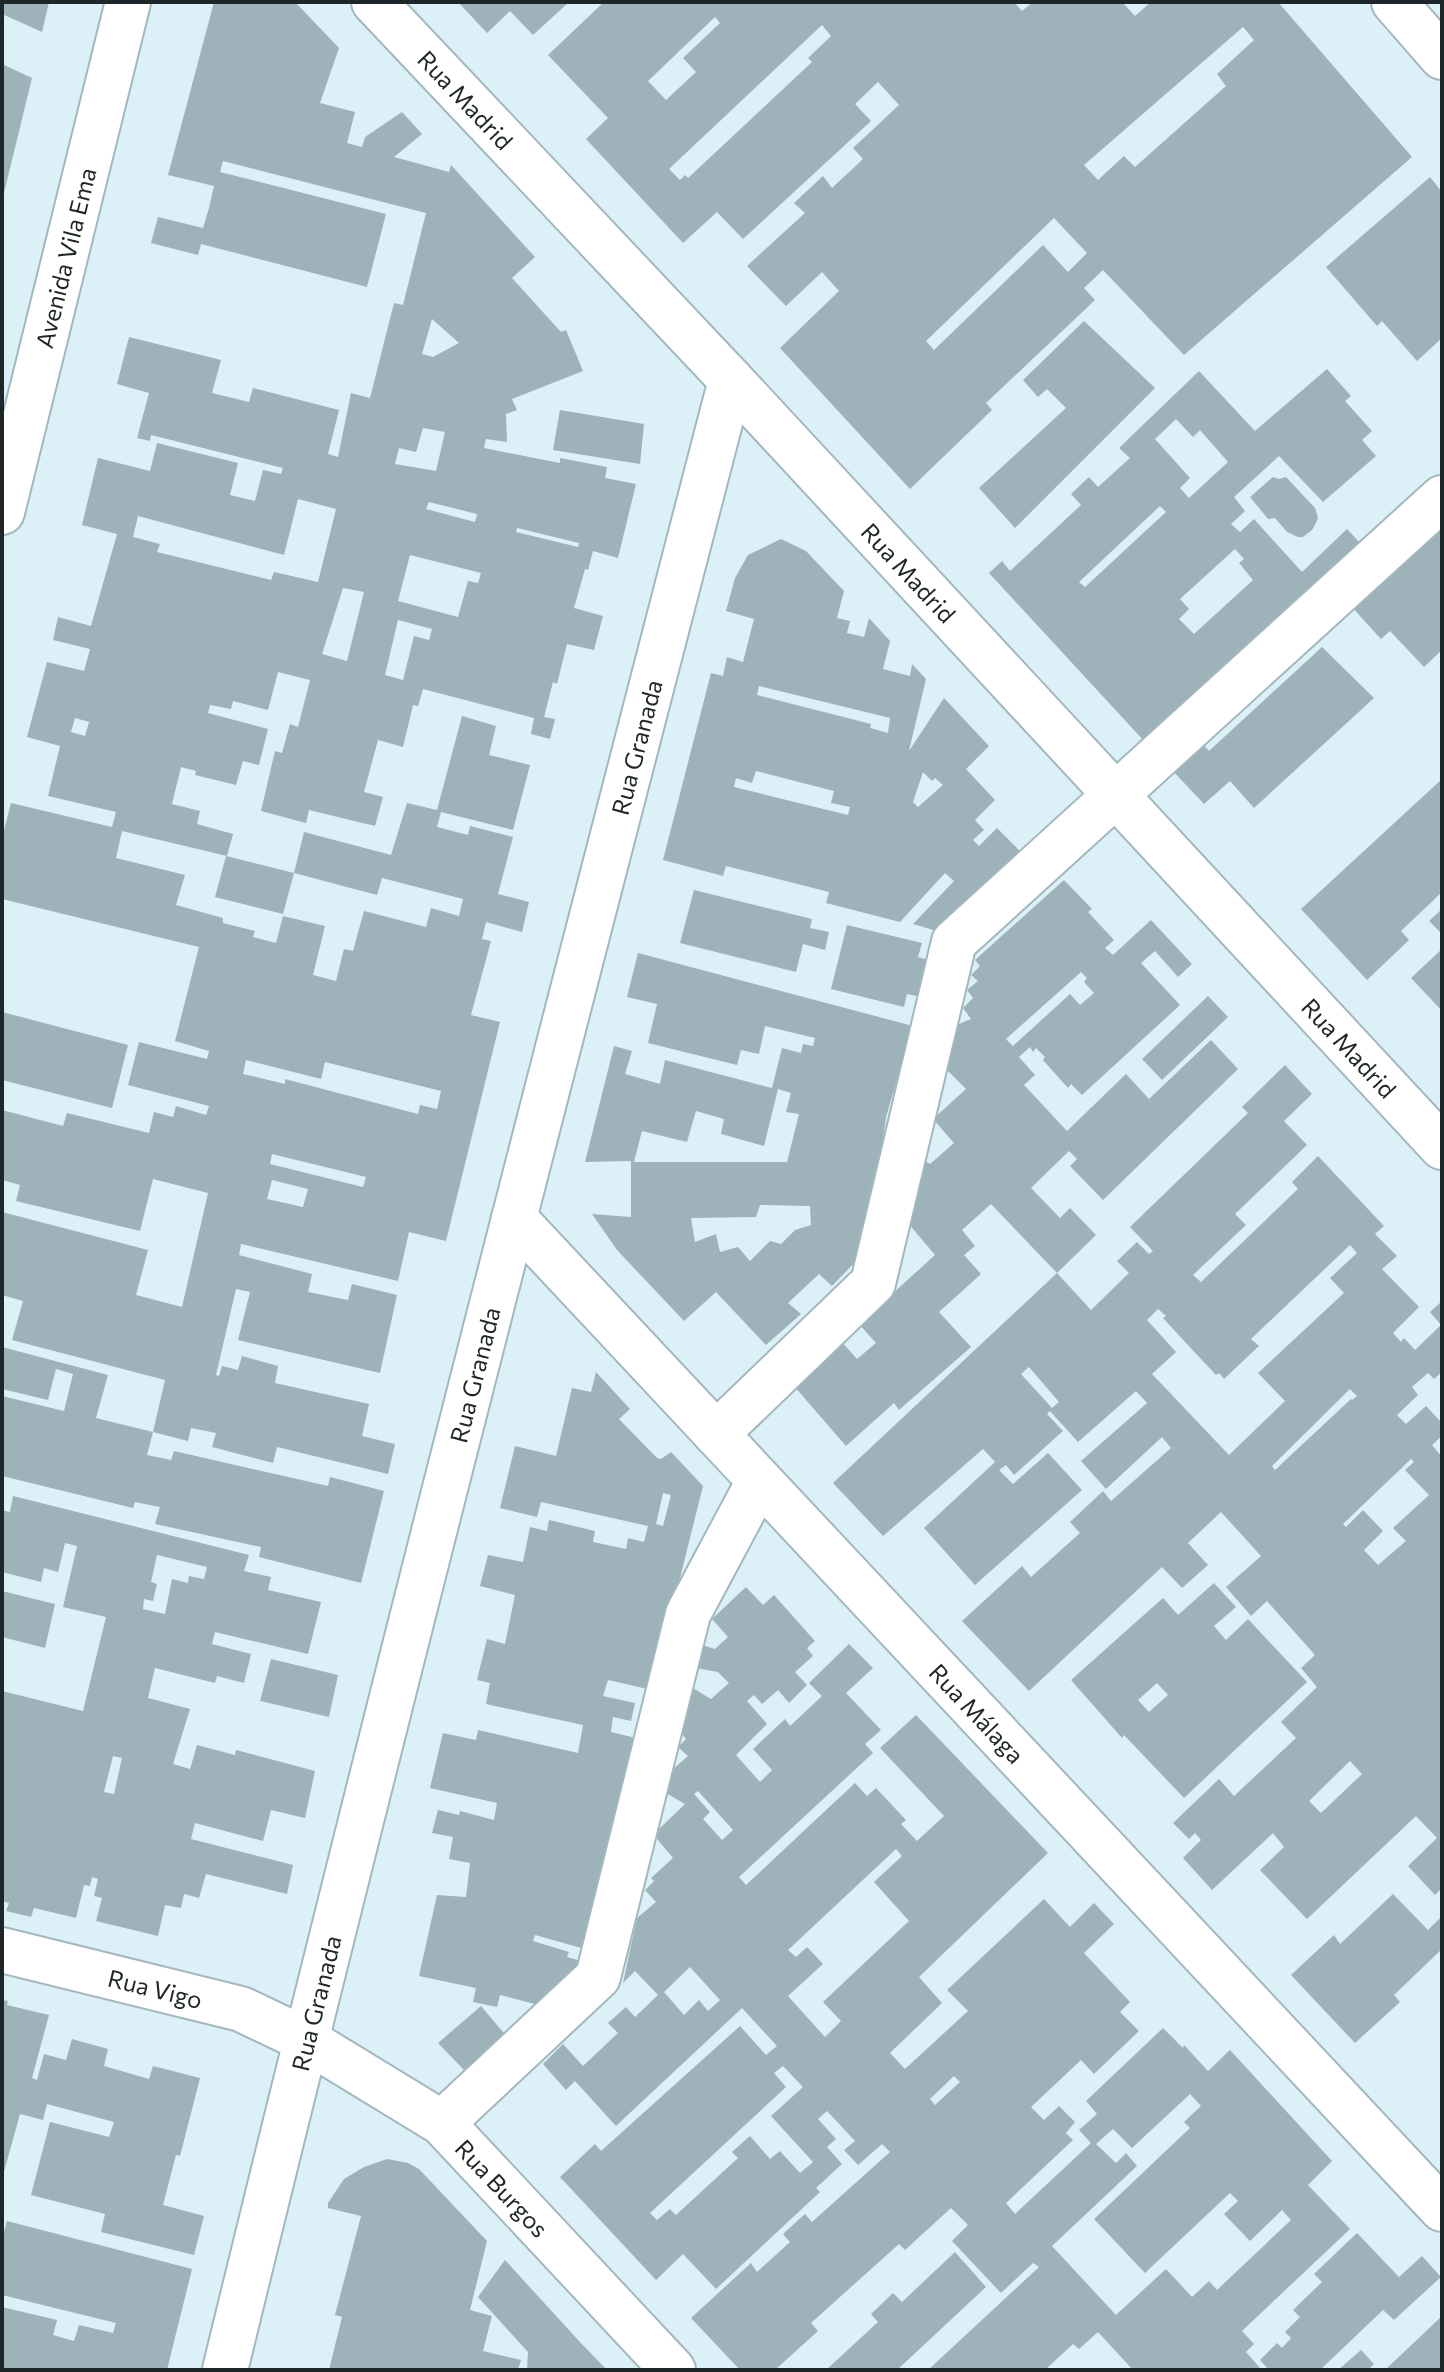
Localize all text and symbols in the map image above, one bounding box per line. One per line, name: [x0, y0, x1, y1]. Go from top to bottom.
street label: Rua Madrid: [412, 44, 520, 155]
street label: Avenida Vila Ema: [29, 164, 101, 351]
street label: Rua Madrid: [856, 516, 962, 628]
street label: Rua Granada: [604, 676, 667, 818]
street label: Rua Madrid: [1296, 992, 1403, 1103]
street label: Rua Granada: [443, 1304, 505, 1446]
street label: Rua Málaga: [924, 1657, 1031, 1769]
street label: Rua Granada: [285, 1932, 346, 2074]
street label: Rua Vigo: [105, 1962, 206, 2013]
street label: Rua Burgos: [450, 2133, 555, 2242]

